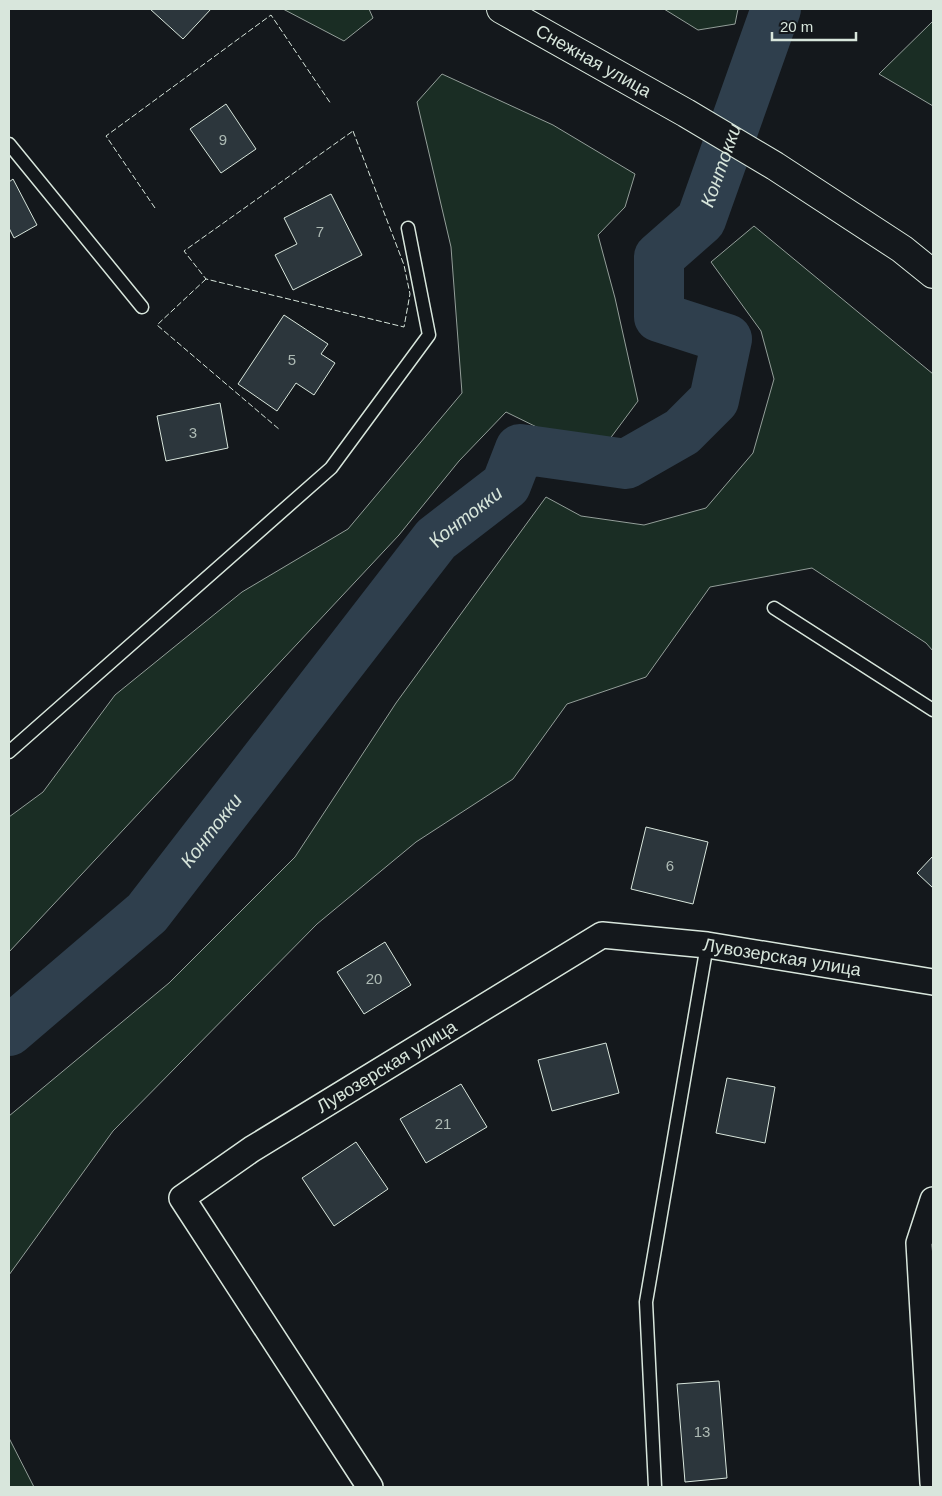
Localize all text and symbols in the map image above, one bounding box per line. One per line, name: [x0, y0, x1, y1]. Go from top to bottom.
scale bar: [772, 10, 856, 42]
text: 20 m: [780, 18, 813, 35]
street label: Снежная улица: [532, 21, 655, 102]
water label: Контокки: [696, 120, 745, 210]
house number: 9: [219, 131, 227, 148]
house number: 7: [316, 223, 324, 240]
house number: 5: [288, 351, 296, 368]
house number: 3: [189, 424, 197, 441]
water label: Контокки: [424, 481, 506, 551]
water label: Контокки: [176, 789, 246, 871]
house number: 6: [666, 857, 674, 874]
street label: Лувозерская улица: [702, 935, 864, 980]
house number: 20: [366, 970, 382, 987]
street label: Лувозерская улица: [313, 1016, 461, 1117]
house number: 21: [435, 1115, 451, 1132]
house number: 13: [694, 1423, 710, 1440]

